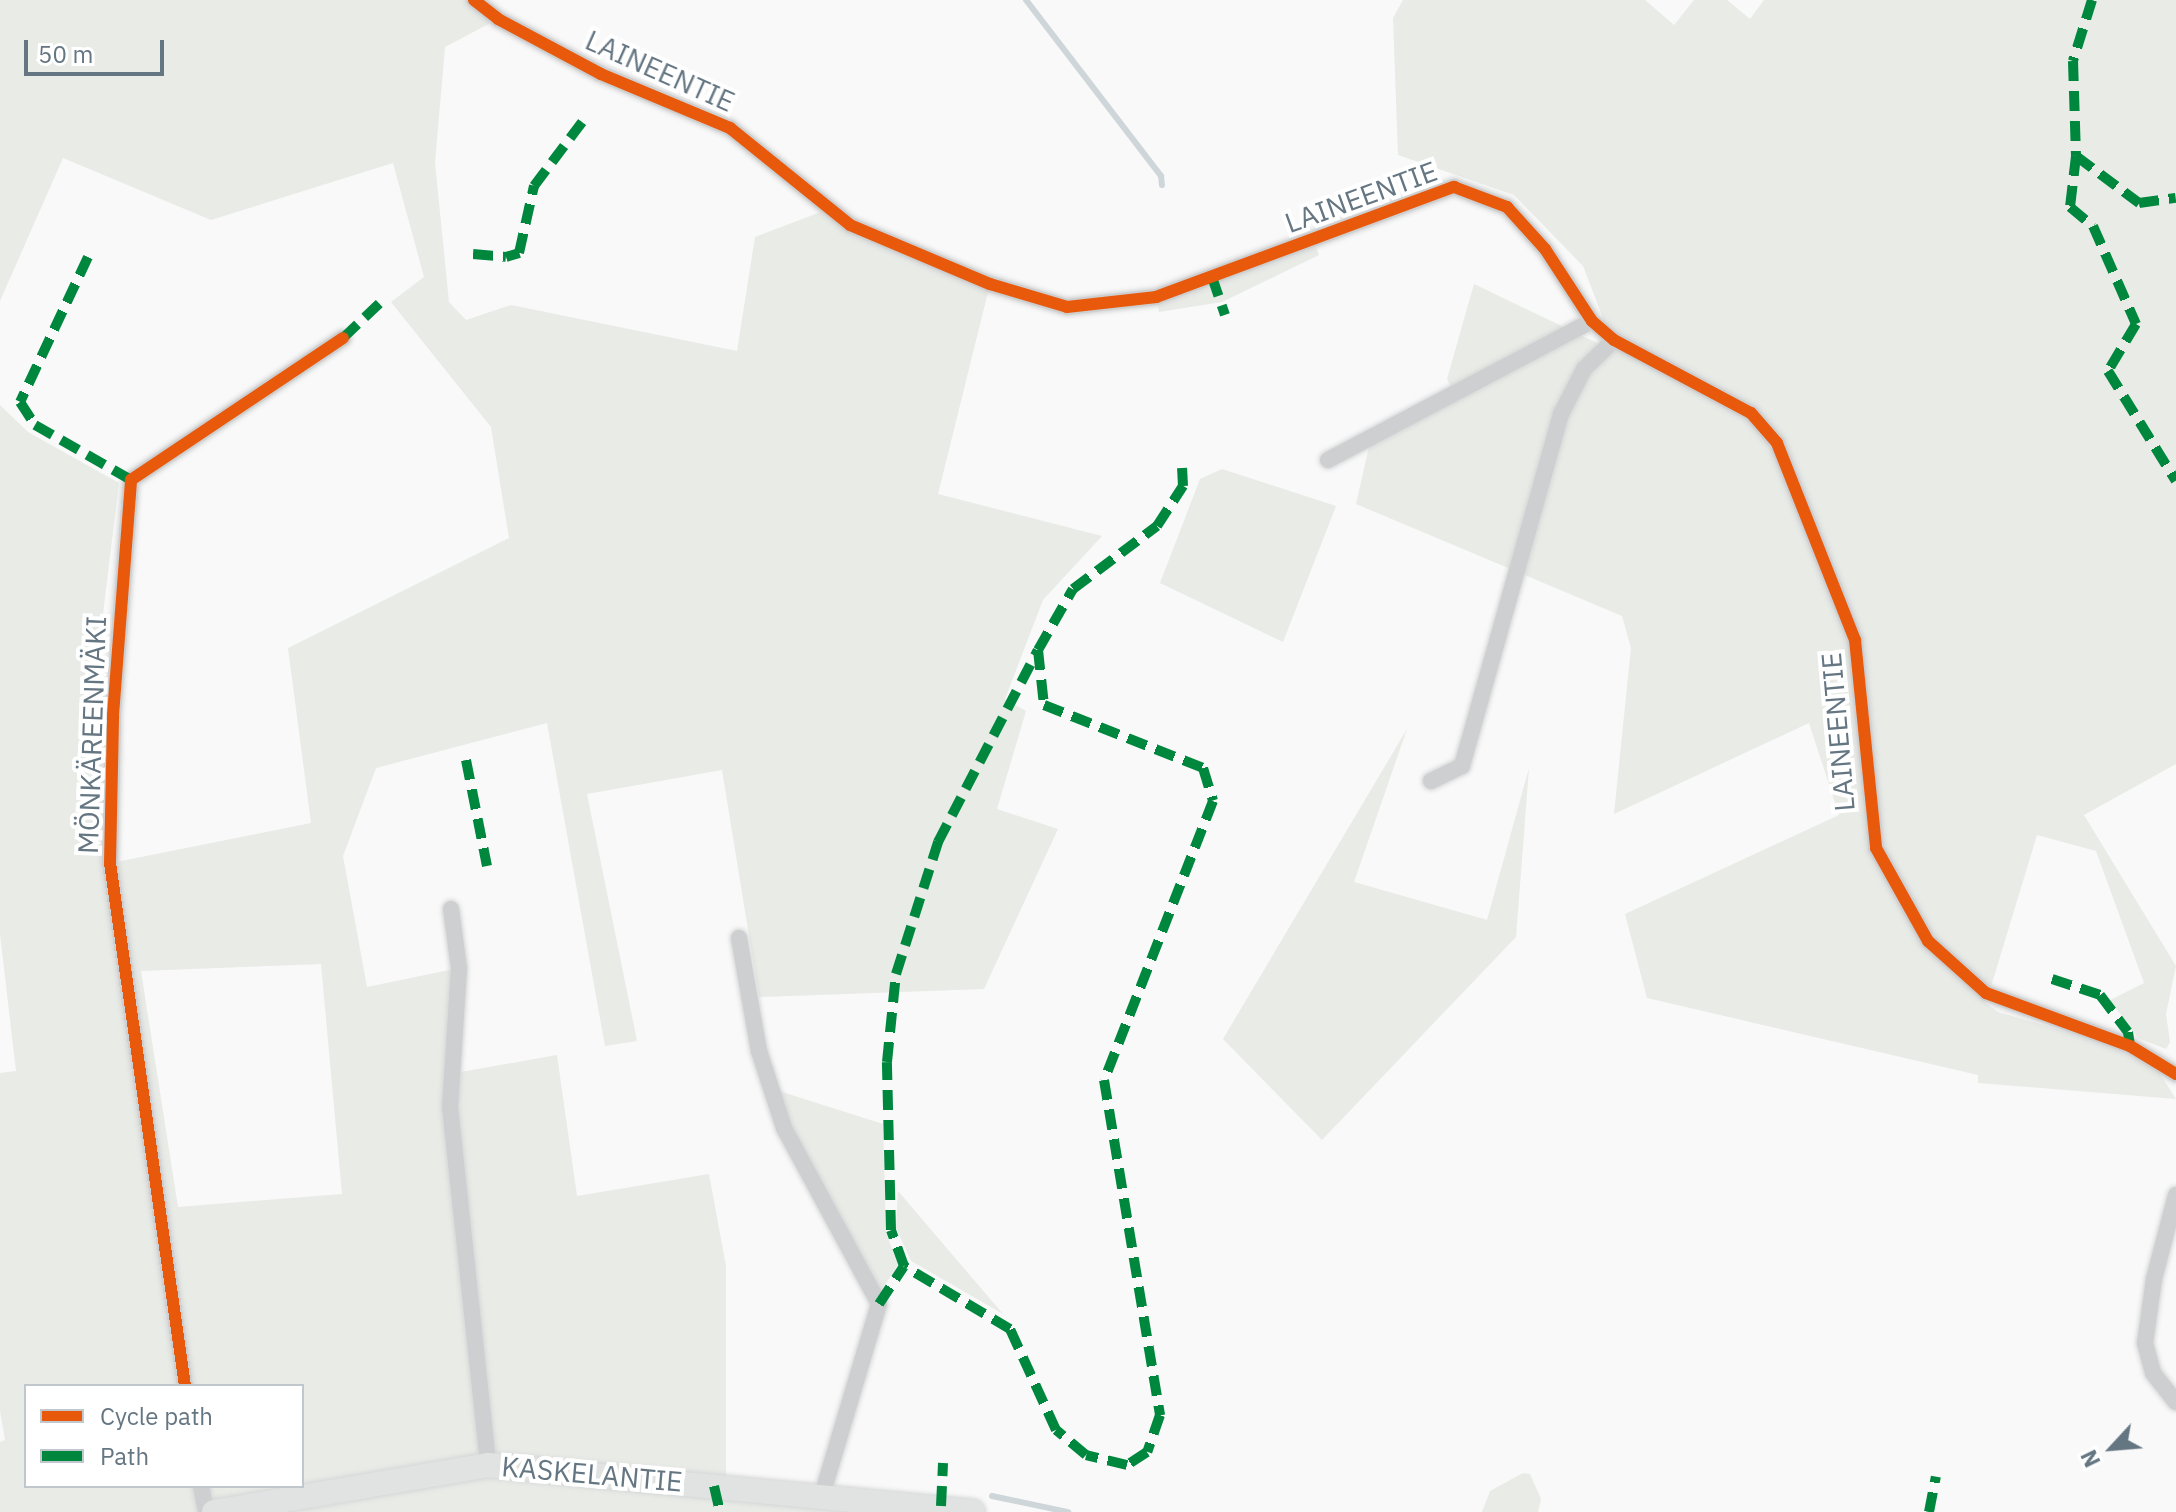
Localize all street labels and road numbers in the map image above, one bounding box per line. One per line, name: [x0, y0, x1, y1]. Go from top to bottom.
street label: LAINEENTIE: [580, 23, 740, 119]
street label: LAINEENTIE: [1280, 154, 1442, 240]
street label: MÖNKÄREENMÄKI: [71, 615, 113, 855]
street label: LAINEENTIE: [1814, 651, 1862, 813]
street label: KASKELANTIE: [500, 1449, 684, 1499]

